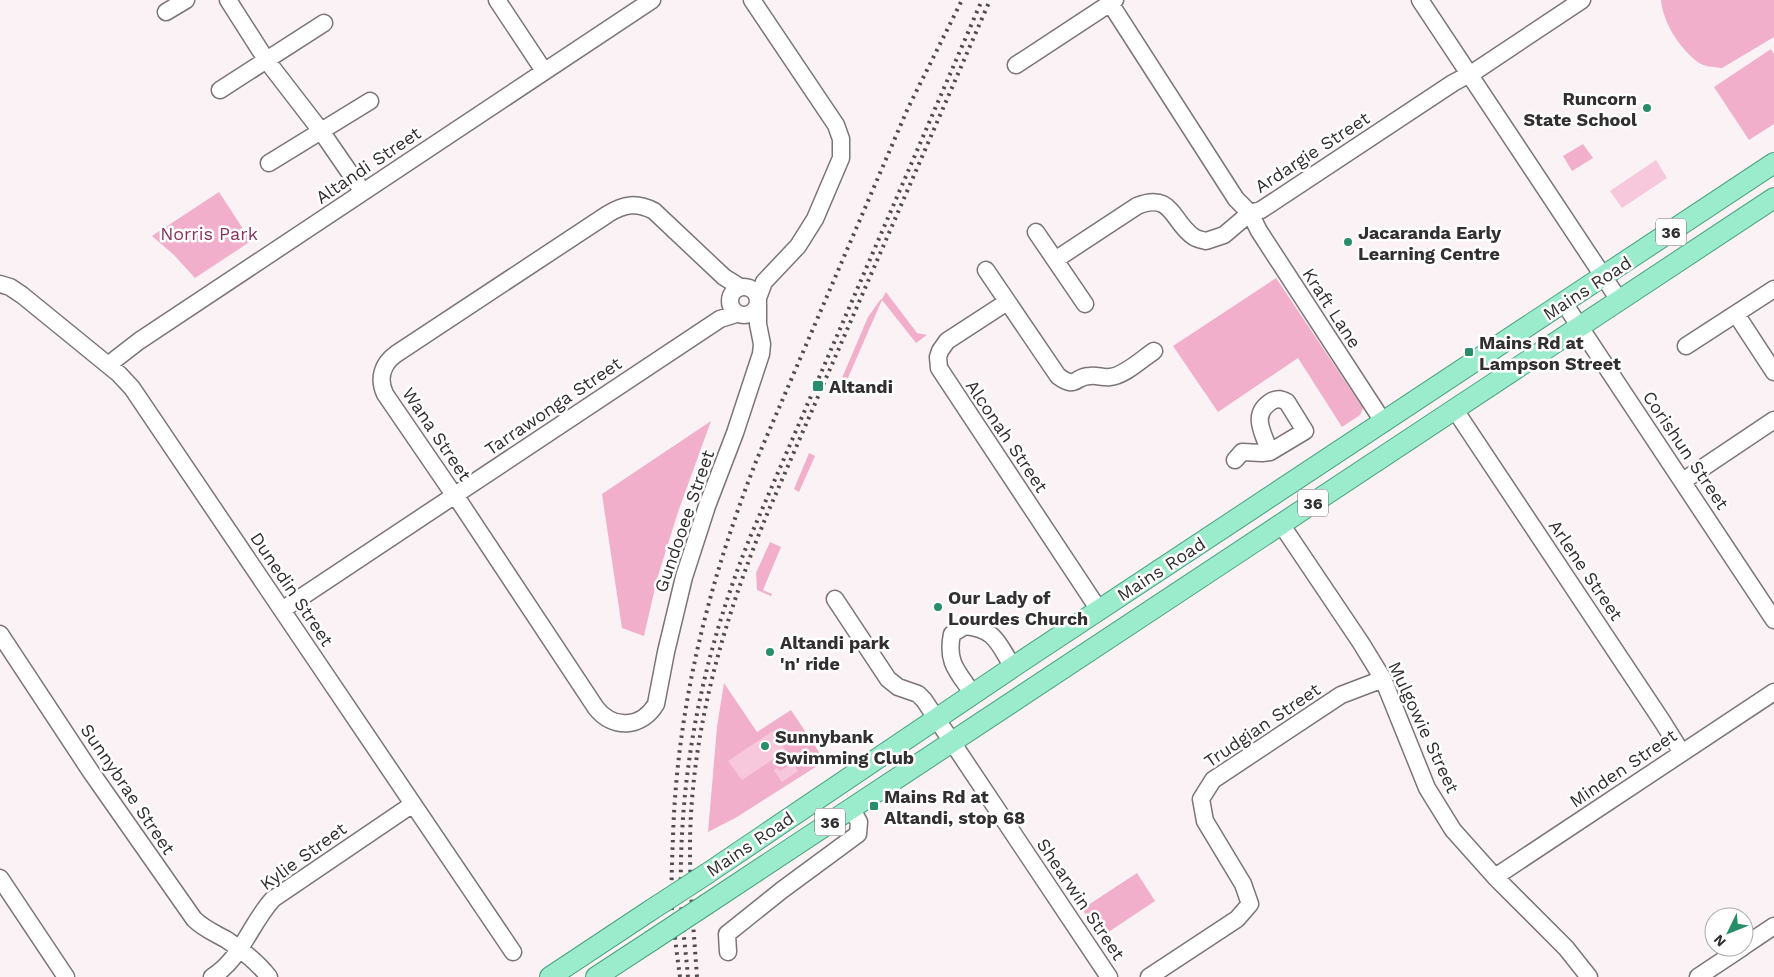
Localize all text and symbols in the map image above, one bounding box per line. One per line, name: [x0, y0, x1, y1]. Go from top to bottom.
place label: Runcorn State School: [1523, 88, 1637, 130]
marker: Runcorn State School: [1641, 102, 1653, 114]
street label: Ardargie Street: [1251, 107, 1374, 197]
street label: Altandi Street: [311, 122, 425, 208]
road number: 36: [1656, 218, 1686, 246]
place label: Jacaranda Early Learning Centre: [1358, 222, 1502, 264]
park label: Norris Park: [160, 223, 258, 244]
marker: Jacaranda Early Learning Centre: [1342, 236, 1354, 248]
street label: Mains Road: [1539, 252, 1635, 324]
street label: Kraft Lane: [1298, 264, 1366, 352]
place label: Mains Rd at Lampson Street: [1479, 332, 1621, 374]
marker: Mains Rd at Lampson Street: [1463, 346, 1475, 358]
street label: Tarrawonga Street: [481, 352, 626, 459]
place label: Altandi: [829, 376, 893, 397]
street label: Alconah Street: [962, 376, 1053, 497]
marker: Altandi: [811, 379, 825, 393]
street label: Wana Street: [398, 383, 476, 485]
street label: Corishun Street: [1639, 387, 1734, 514]
street label: Gundooee Street: [650, 447, 718, 595]
road number: 36: [1298, 489, 1328, 516]
street label: Arlene Street: [1545, 516, 1628, 625]
street label: Dunedin Street: [246, 528, 338, 650]
street label: Mains Road: [1113, 533, 1209, 605]
place label: Our Lady of Lourdes Church: [948, 587, 1088, 629]
marker: Our Lady of Lourdes Church: [932, 601, 944, 613]
place label: Altandi park 'n' ride: [780, 632, 890, 674]
marker: Altandi park 'n' ride: [764, 646, 776, 658]
street label: Mulgowie Street: [1384, 658, 1464, 796]
street label: Trudgian Street: [1200, 678, 1324, 772]
street label: Sunnybrae Street: [76, 720, 180, 859]
street label: Minden Street: [1566, 724, 1681, 811]
place label: Sunnybank Swimming Club: [775, 726, 914, 768]
marker: Sunnybank Swimming Club: [759, 740, 771, 752]
place label: Mains Rd at Altandi, stop 68: [884, 786, 1025, 828]
marker: Mains Rd at Altandi, stop 68: [868, 800, 880, 812]
street label: Mains Road: [702, 807, 798, 881]
road number: 36: [815, 809, 845, 836]
street label: Kylie Street: [256, 817, 350, 894]
street label: Shearwin Street: [1033, 834, 1130, 964]
north arrow: [1704, 907, 1754, 957]
text: N: [1710, 932, 1729, 950]

